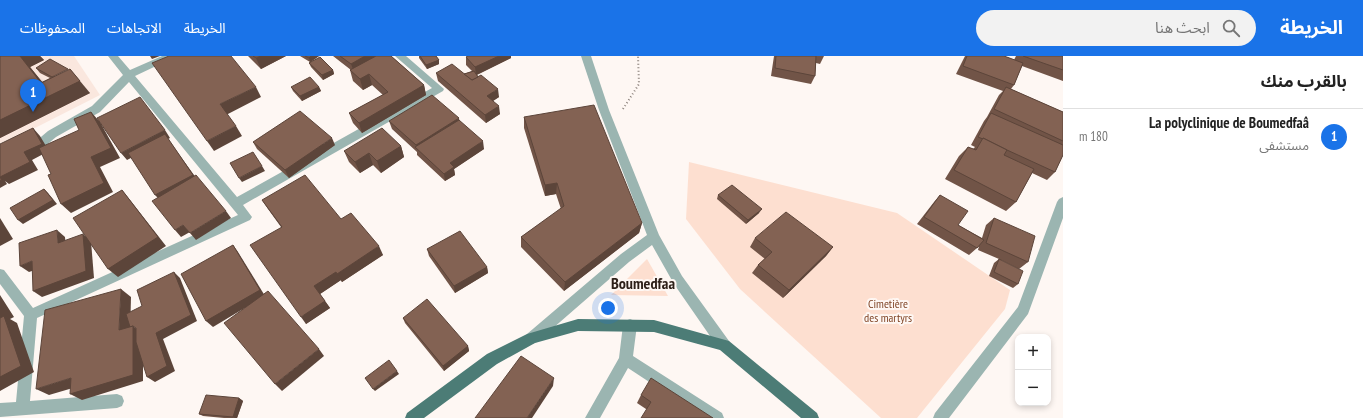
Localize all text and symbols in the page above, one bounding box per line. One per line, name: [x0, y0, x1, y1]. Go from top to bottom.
search box: [976, 10, 1256, 46]
text: الخريطة: [1280, 15, 1343, 39]
icon: search: [1220, 17, 1242, 39]
text: ابحث هنا: [1155, 18, 1210, 37]
text: المحفوظات: [20, 19, 85, 37]
text: الاتجاهات: [107, 19, 162, 37]
text: الخريطة: [184, 19, 226, 37]
text: بالقرب منك: [1261, 70, 1347, 92]
pin: 1: [20, 79, 46, 112]
text: La polyclinique de Boumedfaâ: [1149, 113, 1309, 132]
text: 180 m: [1079, 128, 1108, 145]
text: 1: [1331, 128, 1337, 145]
text: مستشفى: [1259, 137, 1309, 154]
district label: Boumedfaa: [611, 273, 675, 293]
park label: Cimetière des martyrs: [864, 296, 912, 325]
your location: [598, 298, 618, 318]
map controls: [1015, 334, 1051, 406]
button: +: [1015, 334, 1051, 370]
button: −: [1015, 370, 1051, 406]

